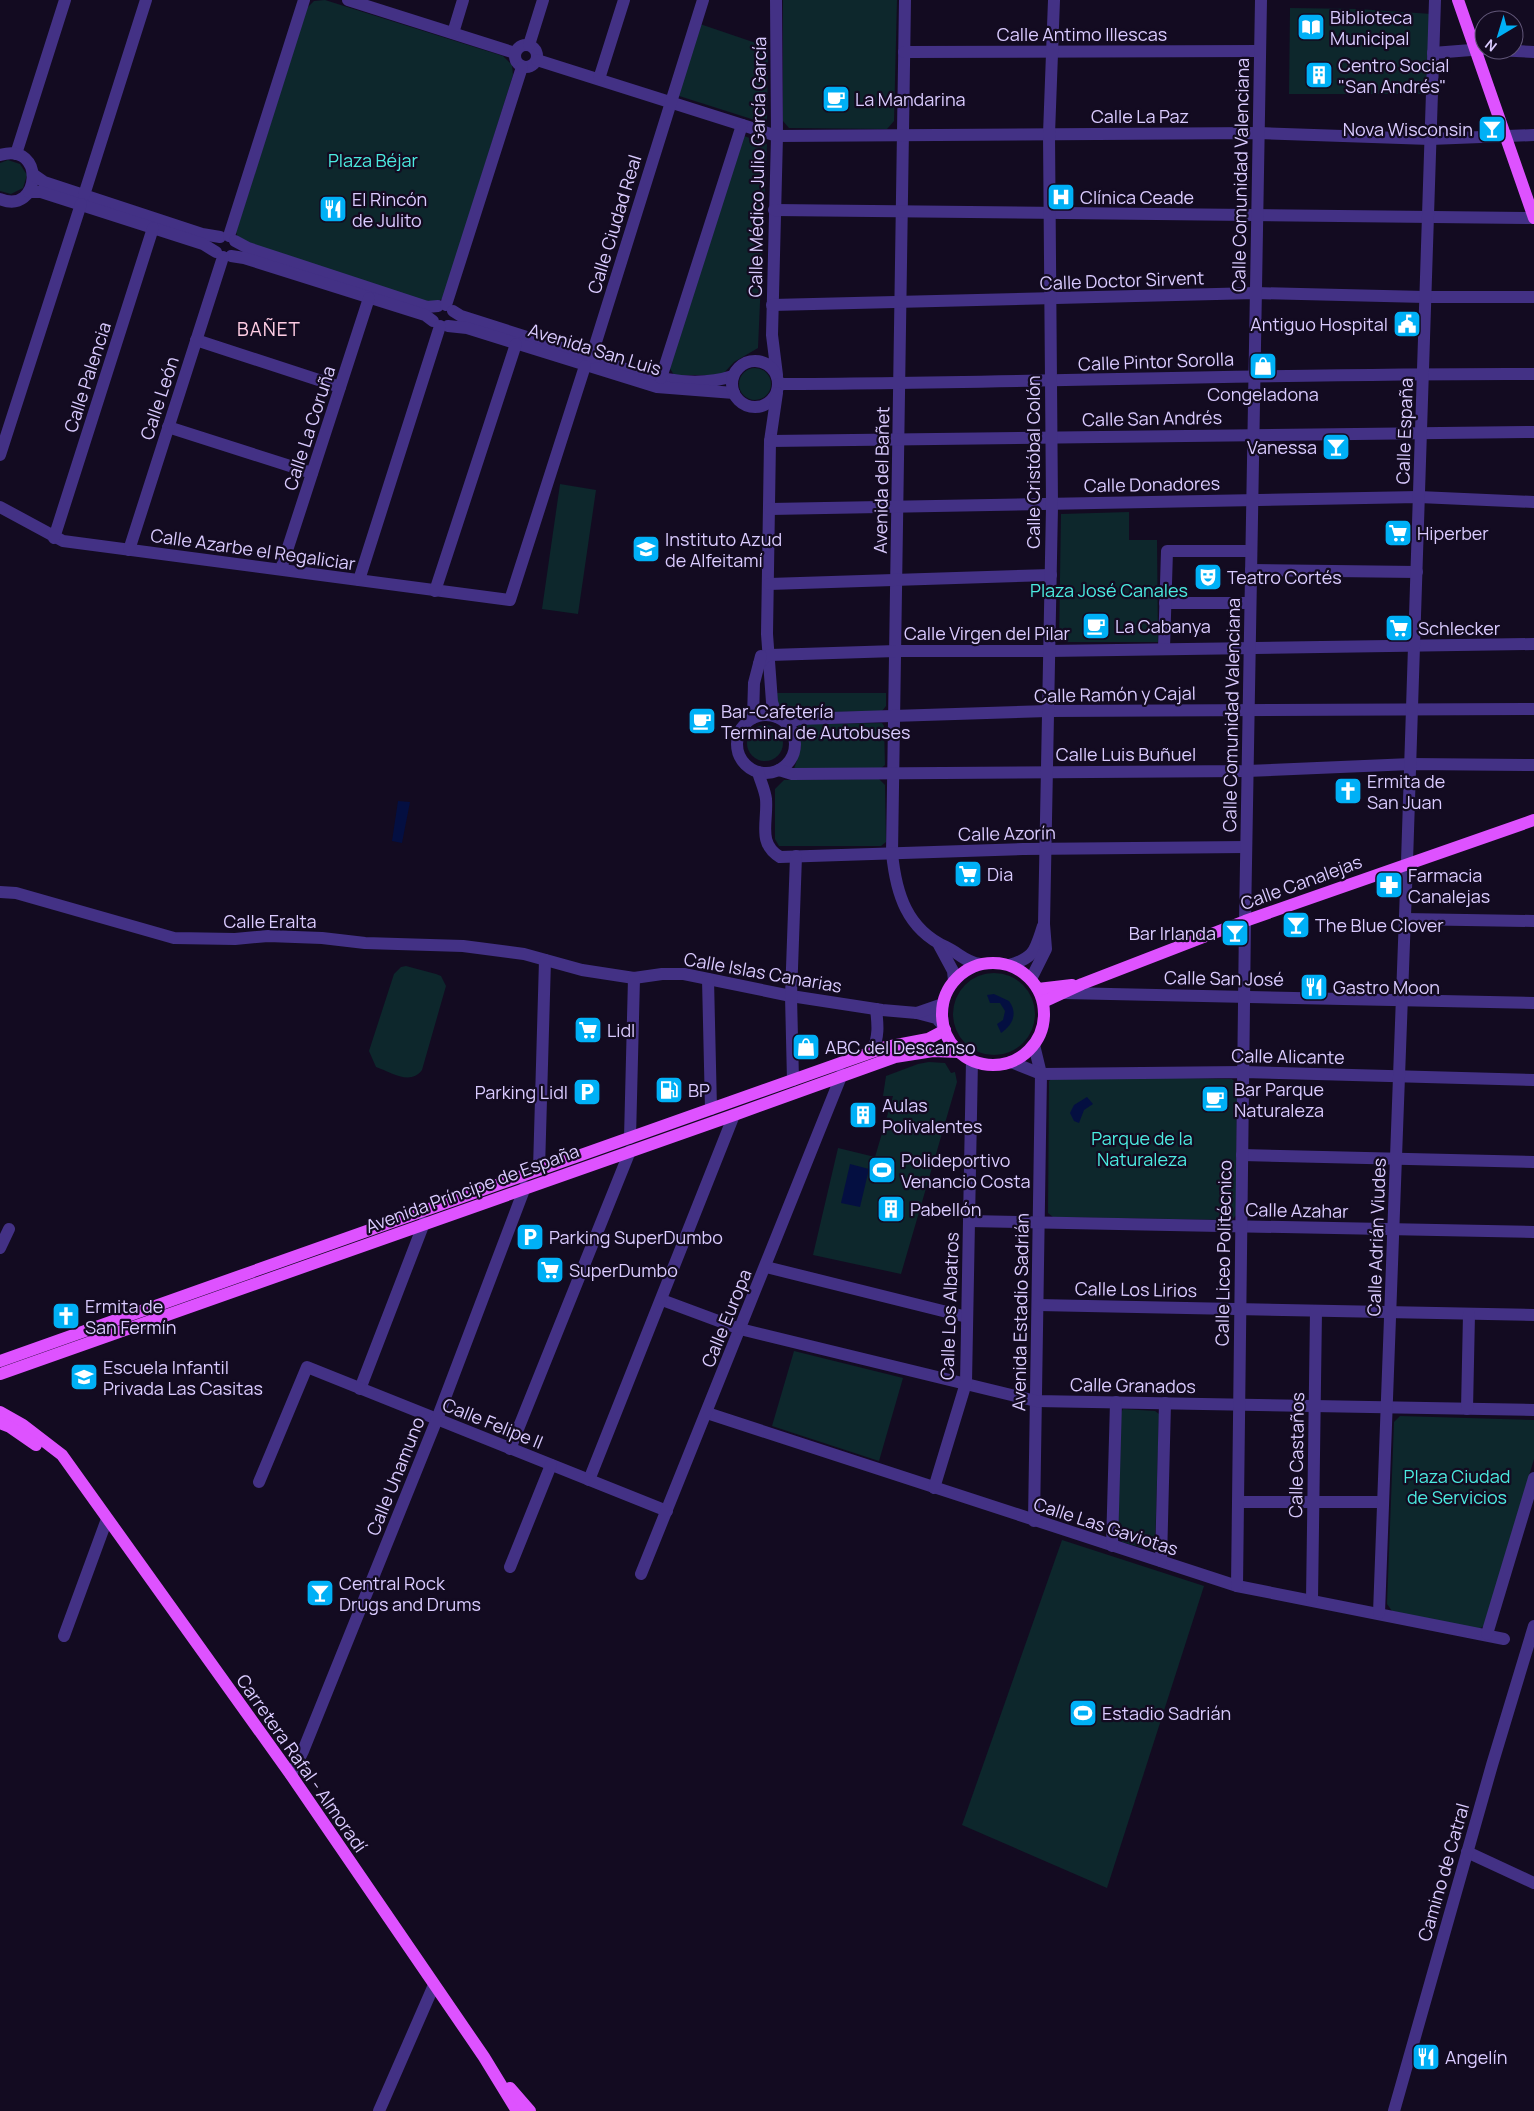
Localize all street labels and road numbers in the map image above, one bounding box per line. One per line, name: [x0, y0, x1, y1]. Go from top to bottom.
street label: Calle Antimo Illescas: [997, 22, 1167, 46]
street label: Calle Médico Julio García García: [743, 36, 771, 298]
street label: Calle Comunidad Valenciana: [1226, 58, 1254, 292]
street label: Calle La Paz: [1091, 104, 1189, 128]
street label: Calle Ciudad Real: [581, 152, 647, 296]
street label: Calle Doctor Sirvent: [1039, 265, 1205, 295]
street label: Avenida San Luis: [526, 317, 664, 381]
street label: Calle Palencia: [58, 319, 116, 435]
street label: Calle Pintor Sorolla: [1078, 346, 1234, 376]
street label: Calle León: [134, 353, 184, 443]
street label: Calle La Coruña: [278, 363, 340, 493]
street label: Calle Cristóbal Colón: [1021, 375, 1045, 549]
street label: Calle España: [1390, 377, 1418, 485]
street label: Calle San Andrés: [1082, 405, 1222, 431]
street label: Avenida del Bañet: [868, 406, 894, 554]
street label: Calle Donadores: [1084, 471, 1220, 497]
street label: Calle Azarbe el Regaliciar: [149, 523, 358, 575]
street label: Calle Comunidad Valenciana: [1217, 598, 1245, 832]
street label: Calle Virgen del Pilar: [904, 621, 1071, 645]
street label: Calle Ramón y Cajal: [1034, 681, 1196, 707]
street label: Calle Luis Buñuel: [1056, 742, 1196, 766]
street label: Calle Azorín: [958, 820, 1056, 846]
street label: Calle Canalejas: [1237, 849, 1365, 915]
street label: Calle Eralta: [223, 909, 317, 933]
street label: Calle Islas Canarias: [682, 946, 844, 998]
street label: Calle San José: [1164, 965, 1284, 991]
street label: Calle Alicante: [1231, 1043, 1345, 1069]
street label: Avenida Príncipe de España: [362, 1138, 582, 1238]
street label: Calle Adrián Viudes: [1361, 1157, 1391, 1317]
street label: Calle Liceo Politécnico: [1209, 1160, 1237, 1346]
street label: Calle Azahar: [1245, 1197, 1349, 1223]
street label: Avenida Estadio Sadrián: [1006, 1213, 1034, 1411]
street label: Calle Los Albatros: [934, 1232, 964, 1380]
street label: Calle Europa: [695, 1265, 757, 1371]
street label: Calle Los Lirios: [1075, 1276, 1197, 1302]
street label: Calle Granados: [1070, 1372, 1196, 1398]
street label: Calle Felipe II: [439, 1392, 547, 1454]
street label: Calle Castaños: [1283, 1392, 1309, 1518]
street label: Calle Unamuno: [360, 1413, 430, 1539]
street label: Calle Las Gaviotas: [1031, 1491, 1181, 1561]
street label: Carretera Rafal - Almoradí: [231, 1669, 373, 1857]
street label: Camino de Catral: [1412, 1800, 1474, 1944]

